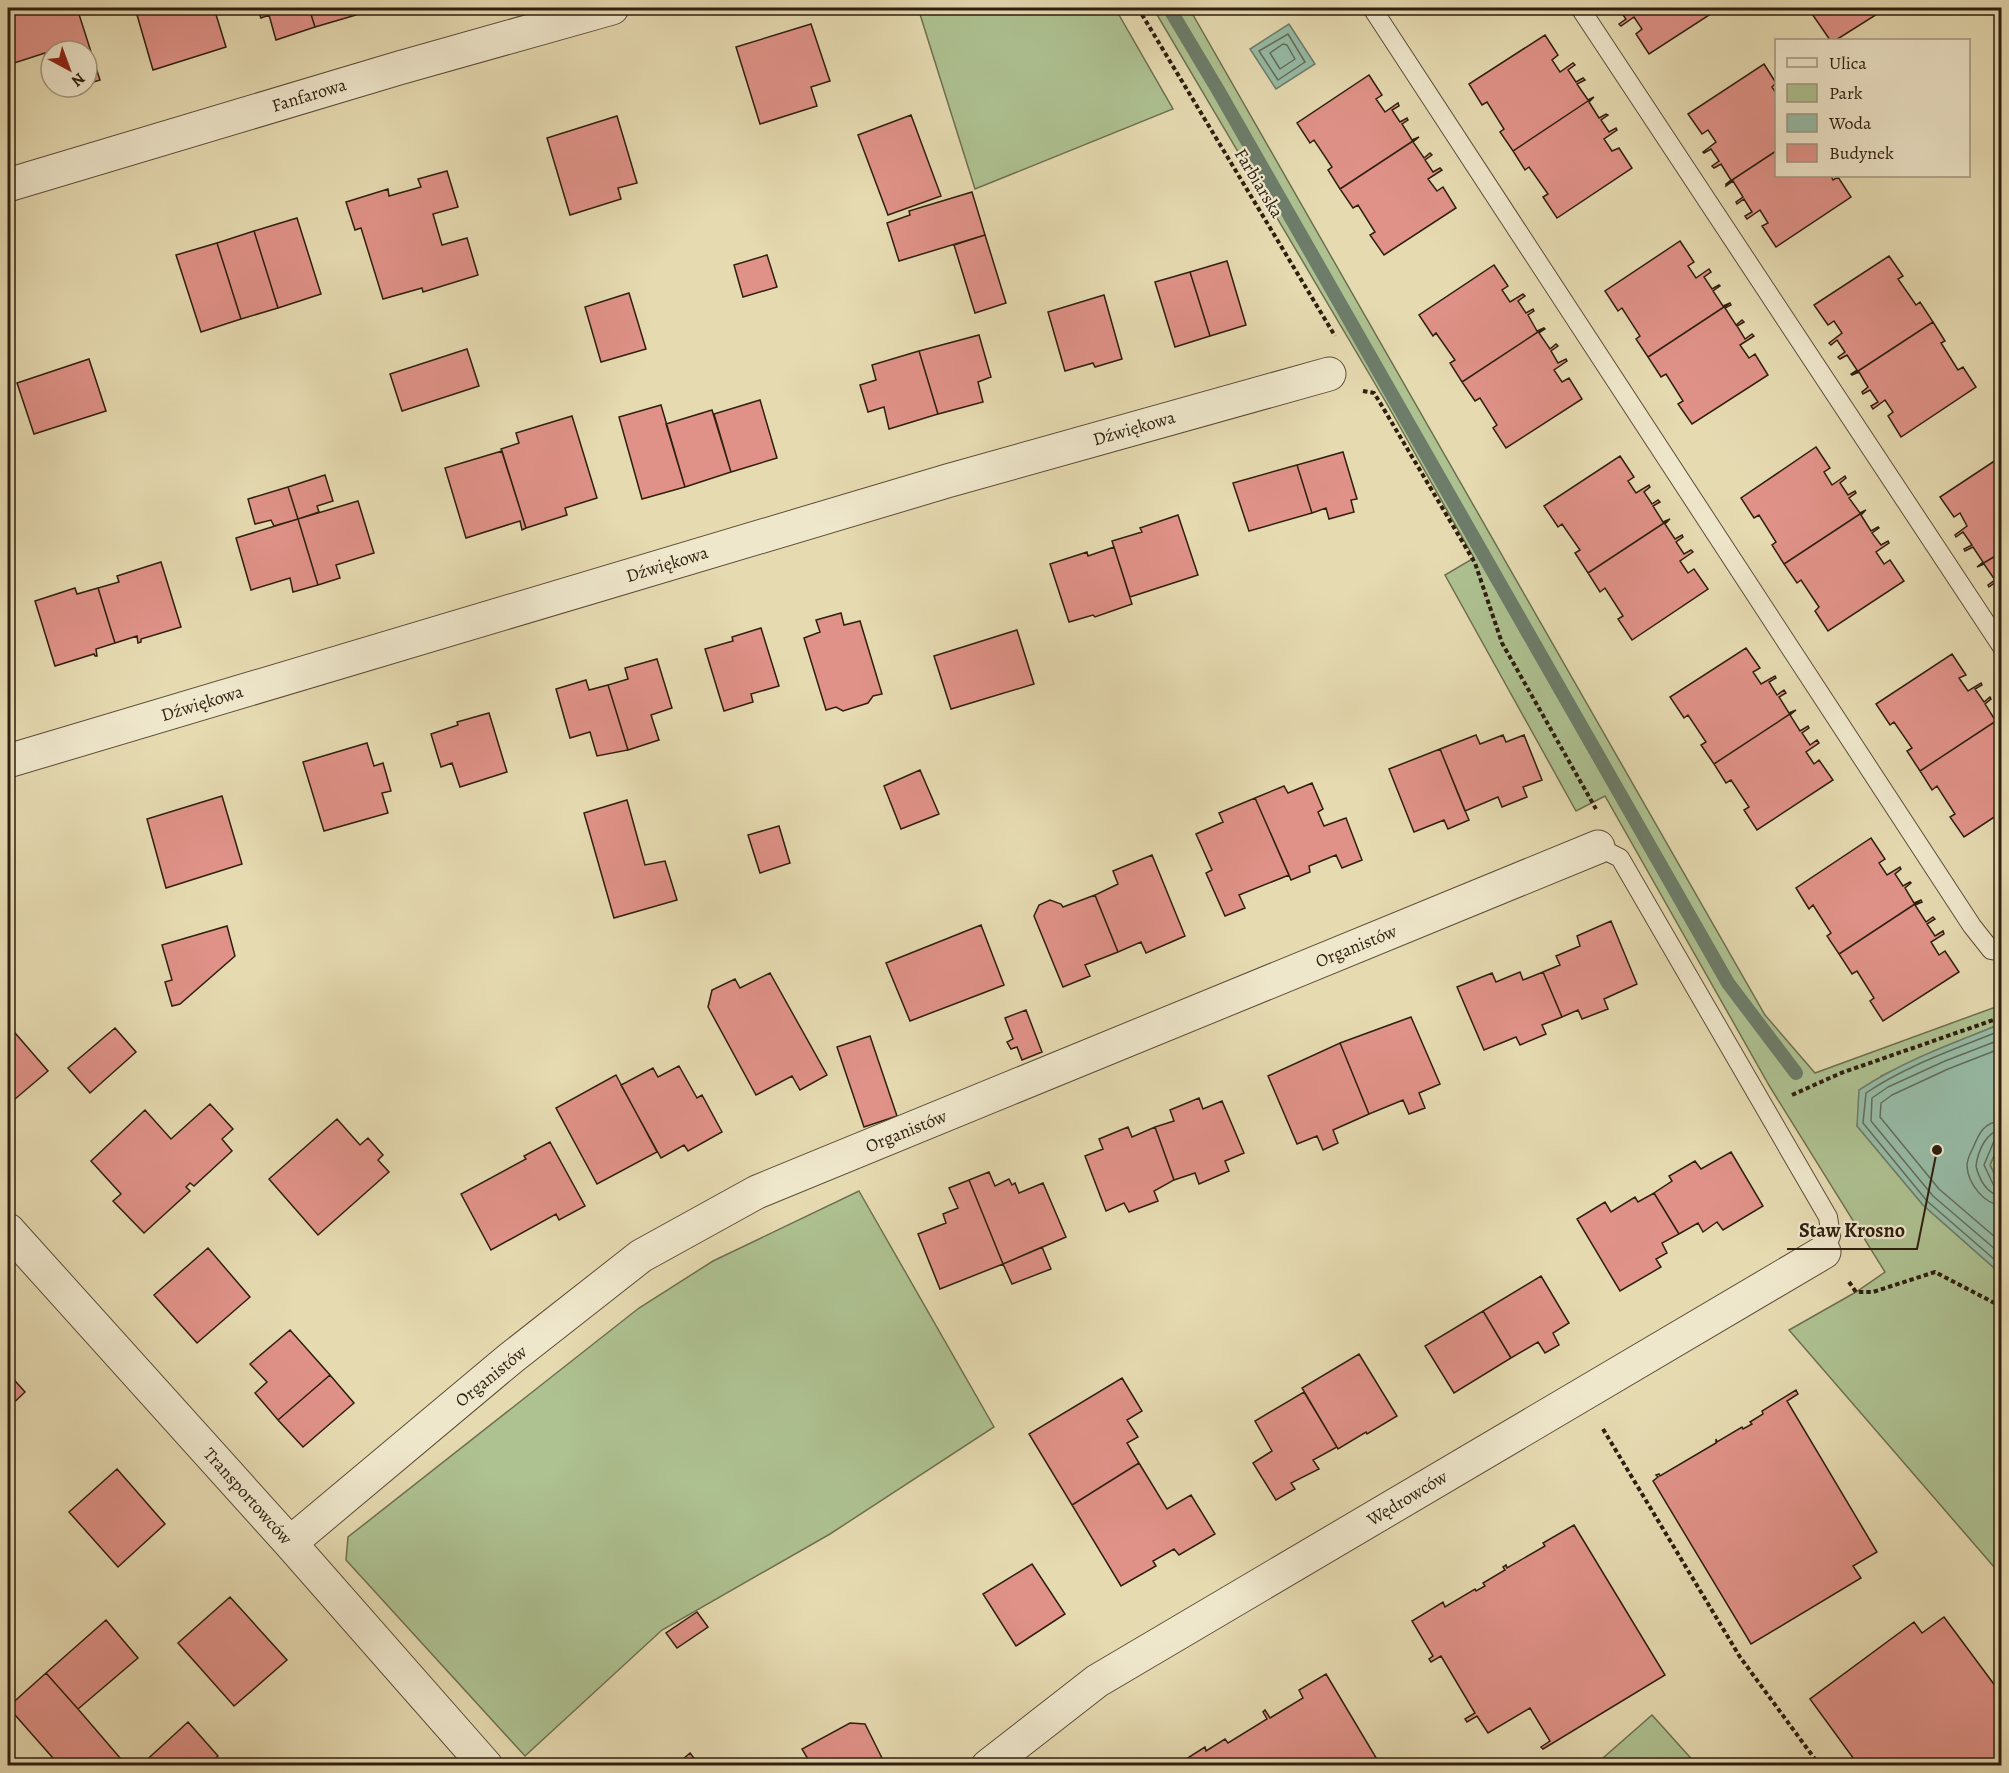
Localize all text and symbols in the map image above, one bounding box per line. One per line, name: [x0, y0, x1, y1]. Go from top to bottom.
north arrow: [39, 39, 99, 99]
legend: [1775, 39, 1970, 177]
text: Ulica: [1829, 51, 1867, 75]
text: N: [66, 67, 90, 92]
street label: Fanfarowa: [269, 72, 350, 118]
text: Park: [1829, 81, 1863, 105]
text: Woda: [1828, 111, 1872, 135]
text: Budynek: [1829, 141, 1894, 165]
street label: Farbiarska: [1229, 144, 1290, 223]
street label: Dźwiękowa: [1090, 405, 1179, 451]
street label: Dźwiękowa: [623, 540, 712, 588]
street label: Dźwiękowa: [158, 679, 247, 727]
street label: Organistów: [1312, 919, 1401, 973]
street label: Organistów: [862, 1104, 951, 1158]
callout: Staw Krosno: [1787, 1211, 1917, 1249]
text: Staw Krosno: [1799, 1217, 1905, 1244]
street label: Organistów: [450, 1339, 532, 1412]
street label: Transportowców: [198, 1442, 298, 1550]
street label: Wędrowców: [1362, 1464, 1452, 1532]

